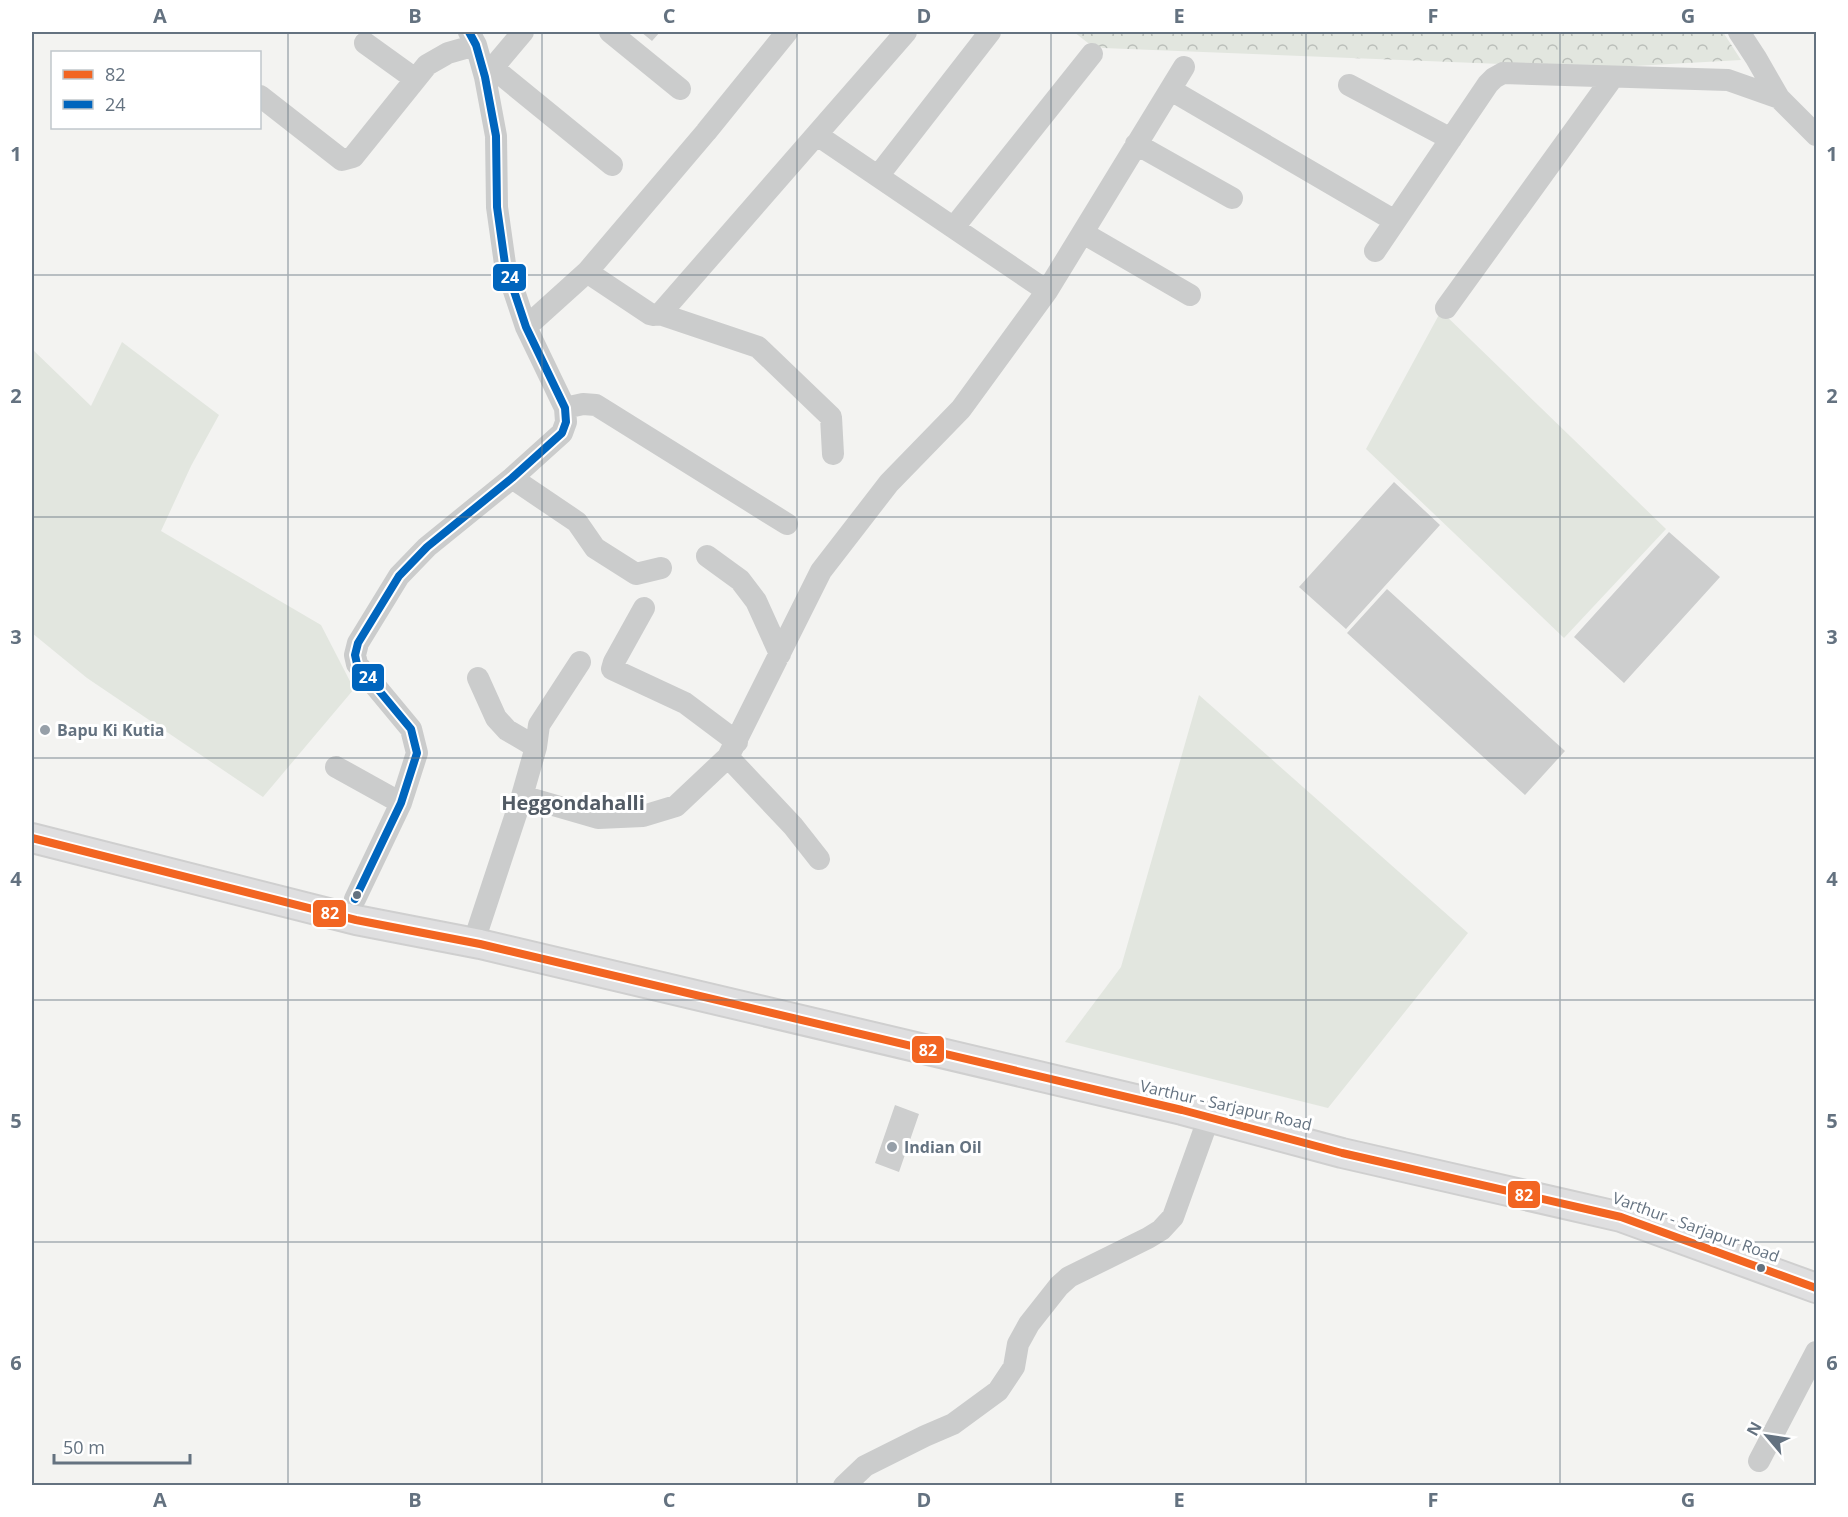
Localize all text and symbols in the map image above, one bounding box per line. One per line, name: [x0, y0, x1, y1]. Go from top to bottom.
text: A: [153, 2, 167, 29]
text: B: [408, 2, 422, 29]
text: C: [663, 2, 676, 29]
text: D: [917, 2, 931, 29]
text: E: [1173, 2, 1185, 29]
text: F: [1428, 2, 1438, 29]
text: G: [1681, 2, 1695, 29]
legend: [51, 51, 261, 129]
text: 82: [105, 62, 126, 86]
text: 24: [105, 92, 126, 116]
text: 1: [10, 140, 22, 167]
text: 1: [1826, 140, 1838, 167]
line badge: 24: [492, 263, 527, 292]
text: 24: [501, 266, 519, 288]
text: 2: [10, 382, 22, 409]
text: 2: [1826, 382, 1838, 409]
text: 3: [10, 623, 22, 650]
text: 3: [1826, 623, 1838, 650]
line badge: 24: [351, 663, 385, 692]
text: 24: [359, 666, 377, 688]
place label: Bapu Ki Kutia: [57, 719, 165, 741]
marker: Bapu Ki Kutia: [38, 723, 52, 737]
district label: Heggondahalli: [501, 789, 645, 816]
text: 4: [10, 865, 22, 892]
text: 4: [1826, 865, 1838, 892]
unlabelled marker: [351, 889, 363, 901]
line badge: 82: [312, 899, 347, 928]
text: 82: [321, 902, 339, 924]
line badge: 82: [911, 1035, 945, 1064]
text: 82: [919, 1039, 937, 1061]
street label: Varthur - Sarjapur Road: [1138, 1074, 1314, 1136]
text: 5: [10, 1107, 22, 1134]
text: 5: [1826, 1107, 1838, 1134]
place label: Indian Oil: [904, 1136, 982, 1158]
marker: Indian Oil: [885, 1140, 899, 1154]
line badge: 82: [1507, 1180, 1541, 1209]
text: 82: [1515, 1184, 1533, 1206]
street label: Varthur - Sarjapur Road: [1610, 1187, 1782, 1267]
unlabelled marker: [1755, 1262, 1767, 1274]
text: 6: [10, 1349, 22, 1376]
text: 6: [1826, 1349, 1838, 1376]
north arrow: [1737, 1406, 1797, 1466]
text: N: [1741, 1418, 1767, 1440]
scale bar: [54, 1427, 190, 1465]
text: 50 m: [63, 1435, 105, 1459]
text: A: [153, 1486, 167, 1513]
text: B: [408, 1486, 422, 1513]
text: C: [663, 1486, 676, 1513]
text: D: [917, 1486, 931, 1513]
text: E: [1173, 1486, 1185, 1513]
text: F: [1428, 1486, 1438, 1513]
text: G: [1681, 1486, 1695, 1513]

